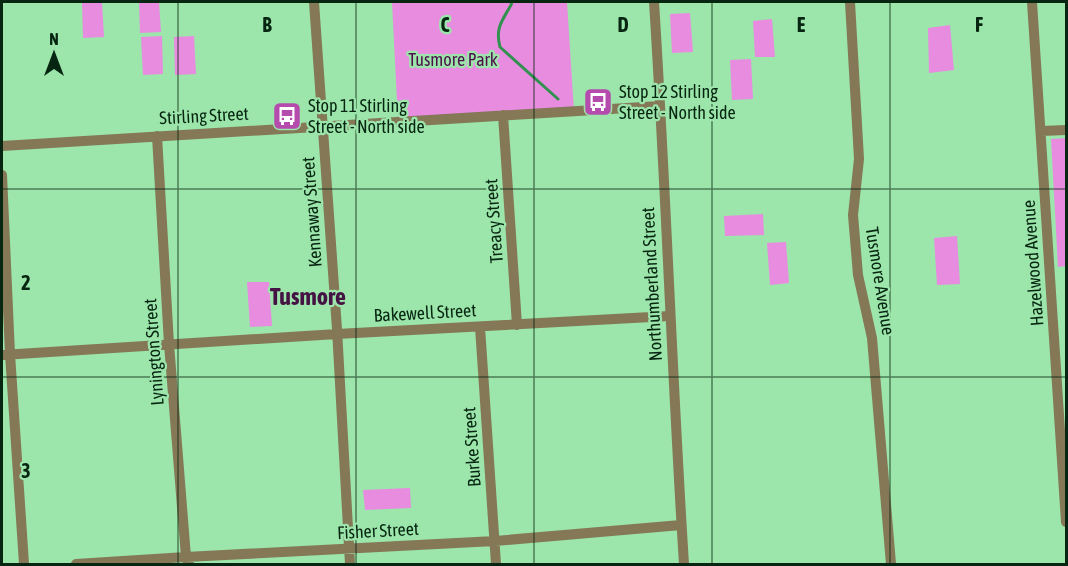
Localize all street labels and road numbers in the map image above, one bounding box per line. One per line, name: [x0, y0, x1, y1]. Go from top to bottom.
street label: Stirling Street: [159, 103, 249, 128]
street label: Kennaway Street: [297, 156, 326, 268]
street label: Treacy Street: [480, 178, 507, 264]
street label: Hazelwood Avenue: [1018, 199, 1047, 327]
street label: Northumberland Street: [637, 207, 666, 362]
street label: Tusmore Avenue: [862, 225, 899, 337]
street label: Lynington Street: [139, 298, 168, 406]
street label: Bakewell Street: [373, 299, 477, 326]
street label: Burke Street: [458, 406, 485, 488]
street label: Fisher Street: [337, 518, 419, 543]

